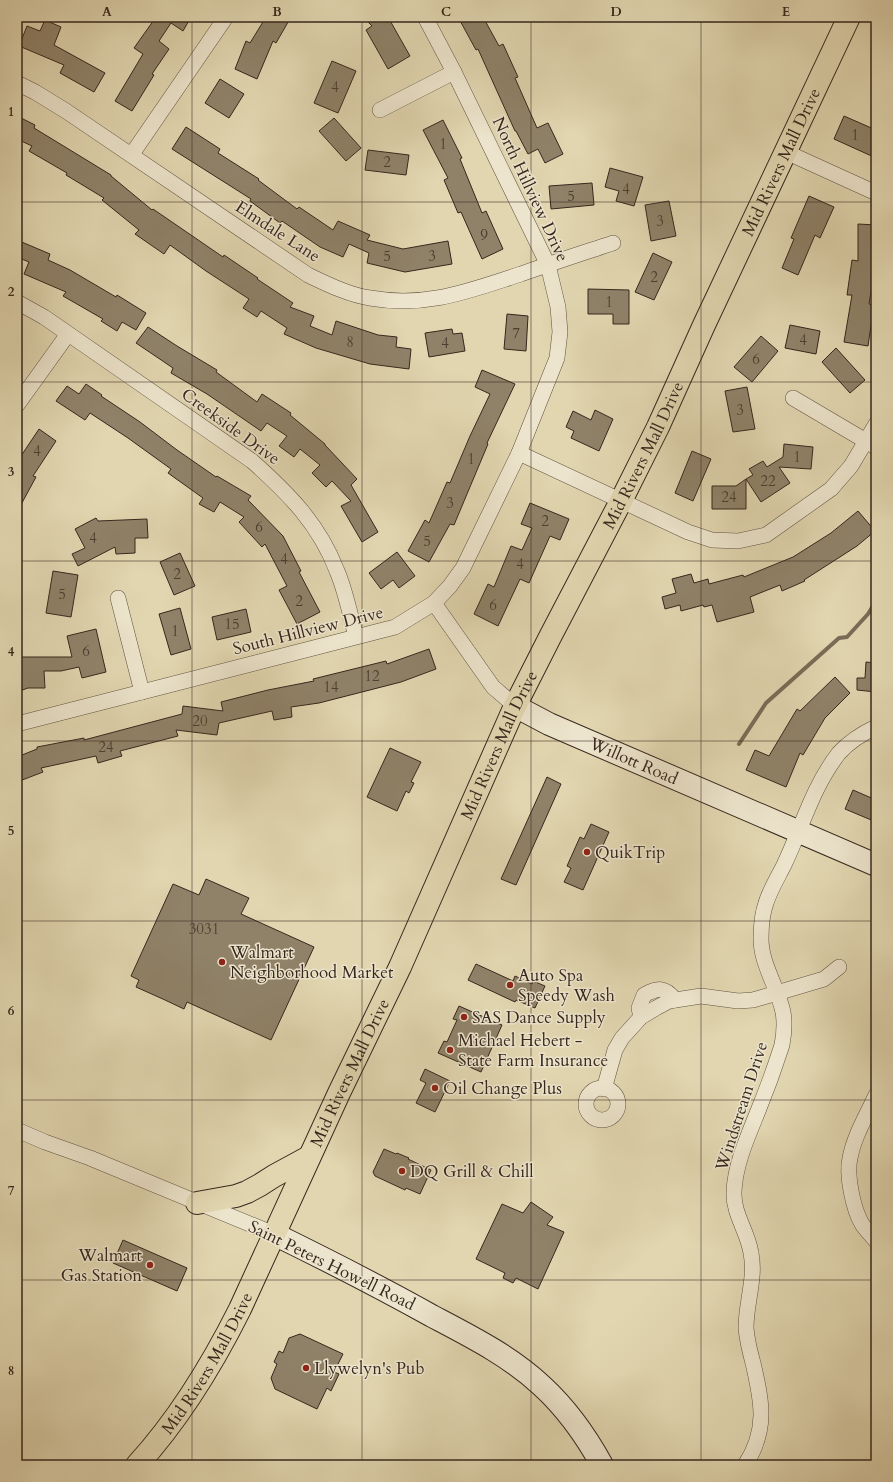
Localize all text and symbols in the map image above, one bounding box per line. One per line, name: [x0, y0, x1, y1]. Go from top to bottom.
text: A: [102, 3, 112, 21]
text: B: [272, 3, 282, 21]
text: C: [441, 3, 451, 21]
text: D: [610, 3, 622, 21]
text: E: [782, 3, 790, 21]
house number: 4: [331, 77, 339, 97]
street label: Mid Rivers Mall Drive: [736, 84, 826, 240]
text: 1: [8, 103, 14, 121]
street label: North Hillview Drive: [487, 113, 574, 265]
house number: 1: [851, 125, 859, 145]
house number: 1: [439, 134, 447, 154]
house number: 2: [383, 152, 391, 172]
house number: 4: [622, 179, 630, 199]
house number: 5: [567, 186, 575, 206]
street label: Elmdale Lane: [231, 195, 325, 268]
house number: 3: [656, 211, 664, 231]
house number: 9: [480, 225, 488, 245]
house number: 5: [383, 246, 391, 266]
house number: 3: [428, 246, 436, 266]
house number: 2: [650, 267, 658, 287]
text: 2: [8, 283, 15, 301]
house number: 1: [605, 292, 613, 312]
house number: 7: [512, 323, 520, 343]
house number: 4: [799, 330, 807, 350]
house number: 8: [346, 332, 354, 352]
house number: 4: [441, 333, 449, 353]
house number: 6: [752, 349, 760, 369]
street label: Mid Rivers Mall Drive: [597, 378, 689, 533]
street label: Creekside Drive: [177, 383, 285, 470]
house number: 3: [736, 400, 744, 420]
house number: 4: [33, 441, 41, 461]
house number: 1: [793, 447, 801, 467]
house number: 1: [467, 449, 475, 469]
text: 3: [8, 463, 15, 481]
house number: 22: [760, 471, 776, 491]
house number: 24: [721, 487, 737, 507]
house number: 3: [446, 493, 454, 513]
house number: 2: [541, 511, 549, 531]
house number: 6: [255, 517, 263, 537]
house number: 4: [89, 528, 97, 548]
house number: 5: [423, 531, 431, 551]
house number: 4: [280, 549, 288, 569]
house number: 4: [516, 554, 524, 574]
house number: 2: [173, 564, 181, 584]
house number: 5: [58, 584, 66, 604]
house number: 2: [295, 591, 303, 611]
house number: 6: [489, 595, 497, 615]
street label: South Hillview Drive: [230, 601, 386, 660]
house number: 15: [224, 614, 240, 634]
house number: 1: [171, 621, 179, 641]
house number: 6: [82, 641, 90, 661]
text: 4: [8, 643, 15, 661]
house number: 12: [364, 666, 380, 686]
street label: Mid Rivers Mall Drive: [455, 667, 543, 824]
house number: 14: [323, 677, 339, 697]
house number: 20: [192, 711, 208, 731]
street label: Willott Road: [585, 731, 682, 790]
house number: 24: [98, 737, 114, 757]
text: 5: [8, 822, 14, 840]
place label: QuikTrip: [595, 841, 665, 864]
marker: QuikTrip: [582, 847, 592, 857]
house number: 3031: [189, 919, 219, 939]
place label: Walmart Neighborhood Market: [229, 941, 394, 984]
marker: Walmart Neighborhood Market: [217, 957, 227, 967]
place label: Auto Spa Speedy Wash: [518, 964, 615, 1007]
marker: Auto Spa Speedy Wash: [505, 980, 515, 990]
street label: Mid Rivers Mall Drive: [305, 995, 395, 1151]
text: 6: [8, 1002, 15, 1020]
place label: SAS Dance Supply: [472, 1006, 606, 1029]
marker: SAS Dance Supply: [459, 1012, 469, 1022]
place label: Michael Hebert - State Farm Insurance: [458, 1029, 608, 1072]
street label: Windstream Drive: [709, 1039, 773, 1175]
marker: Michael Hebert - State Farm Insurance: [445, 1045, 455, 1055]
place label: Oil Change Plus: [443, 1077, 562, 1100]
marker: Oil Change Plus: [430, 1083, 440, 1093]
place label: DQ Grill & Chill: [410, 1160, 534, 1183]
marker: DQ Grill & Chill: [397, 1166, 407, 1176]
text: 7: [8, 1182, 15, 1200]
street label: Saint Peters Howell Road: [245, 1215, 419, 1316]
place label: Walmart Gas Station: [61, 1244, 143, 1287]
marker: Walmart Gas Station: [145, 1260, 155, 1270]
street label: Mid Rivers Mall Drive: [156, 1289, 258, 1439]
place label: Llywelyn's Pub: [314, 1357, 425, 1380]
text: 8: [8, 1362, 14, 1380]
marker: Llywelyn's Pub: [301, 1363, 311, 1373]

